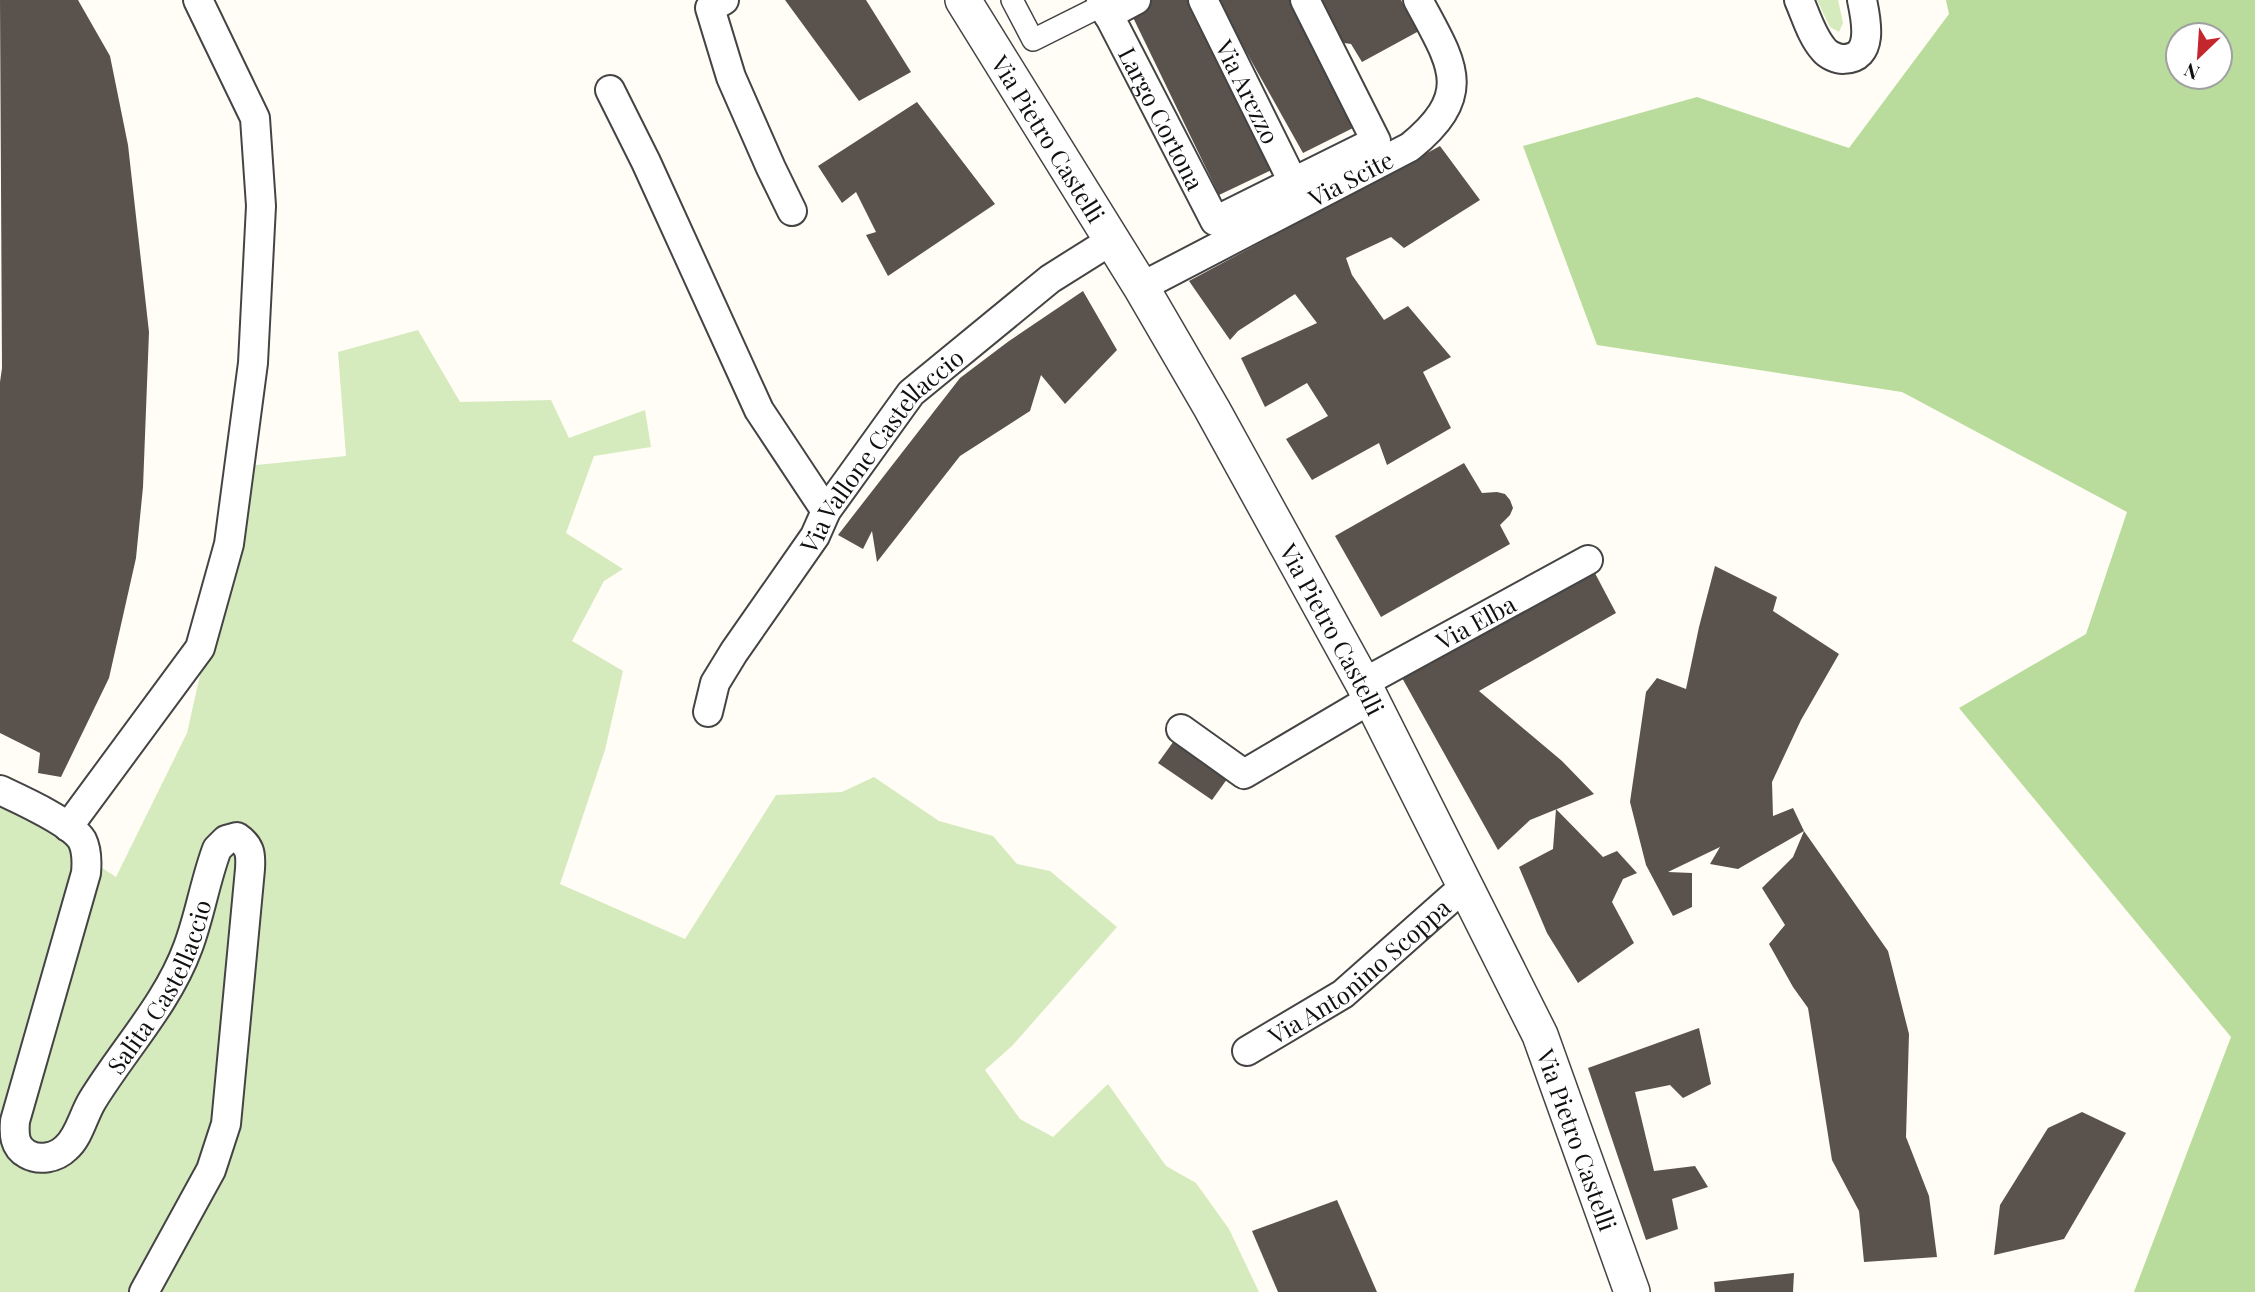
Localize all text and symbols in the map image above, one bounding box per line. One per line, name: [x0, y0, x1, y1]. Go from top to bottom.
north arrow: [2164, 21, 2234, 91]
street label: Via Arezzo: [1209, 33, 1287, 149]
street label: Largo Cortona: [1112, 41, 1212, 195]
street label: Via Pietro Castelli: [984, 48, 1113, 228]
text: N: [2179, 58, 2203, 87]
street label: Via Scite: [1301, 143, 1398, 214]
street label: Via Vallone Castellaccio: [792, 341, 970, 560]
street label: Via Pietro Castelli: [1273, 537, 1392, 720]
street label: Via Elba: [1429, 587, 1521, 657]
street label: Via Antonino Scoppa: [1261, 891, 1456, 1051]
street label: Salita Castellaccio: [99, 896, 217, 1080]
street label: Via Pietro Castelli: [1530, 1044, 1625, 1235]

